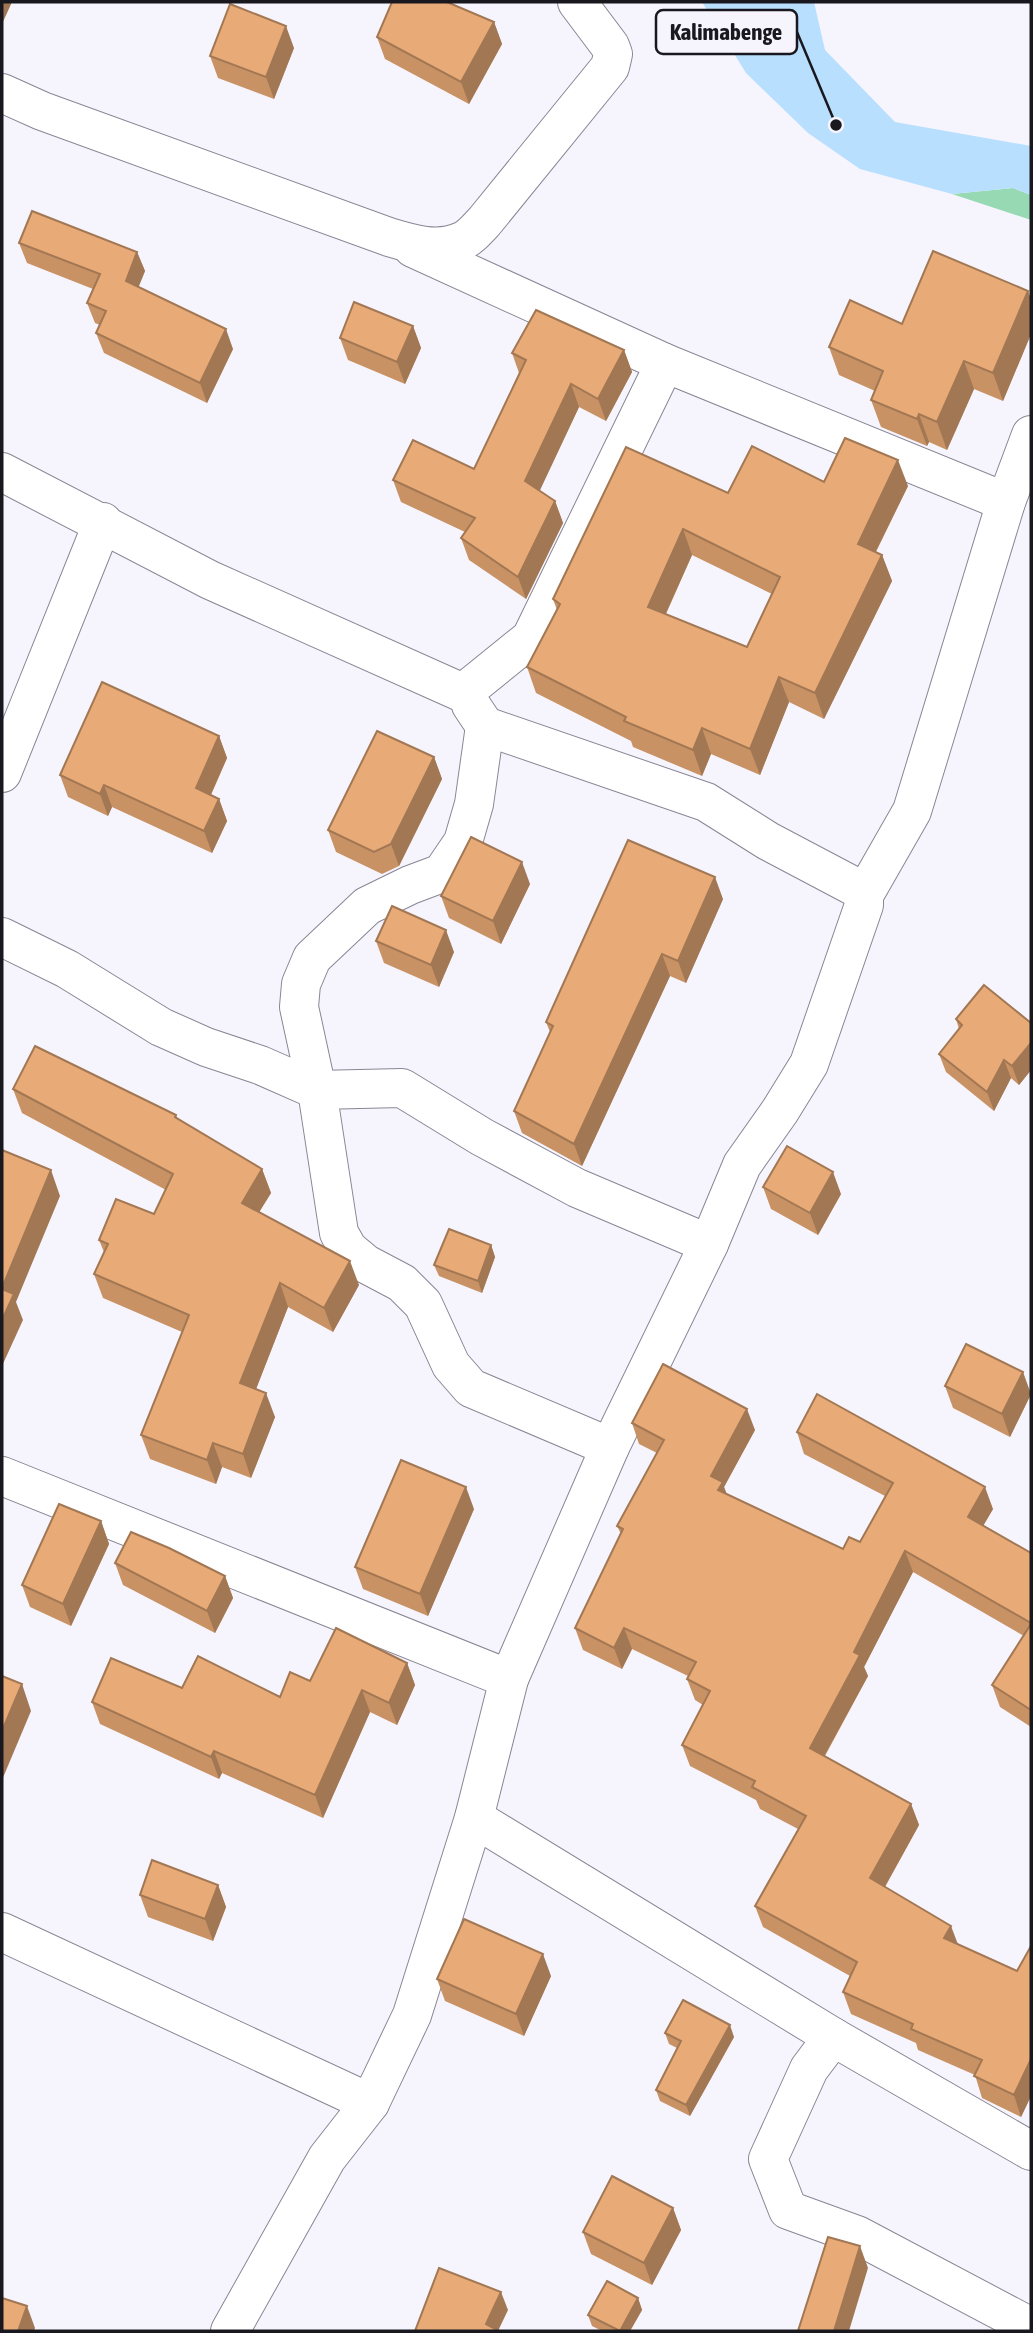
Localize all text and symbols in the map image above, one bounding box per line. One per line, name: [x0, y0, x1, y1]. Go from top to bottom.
callout: Kalimabenge: [656, 10, 797, 54]
text: Kalimabenge: [670, 19, 782, 45]

